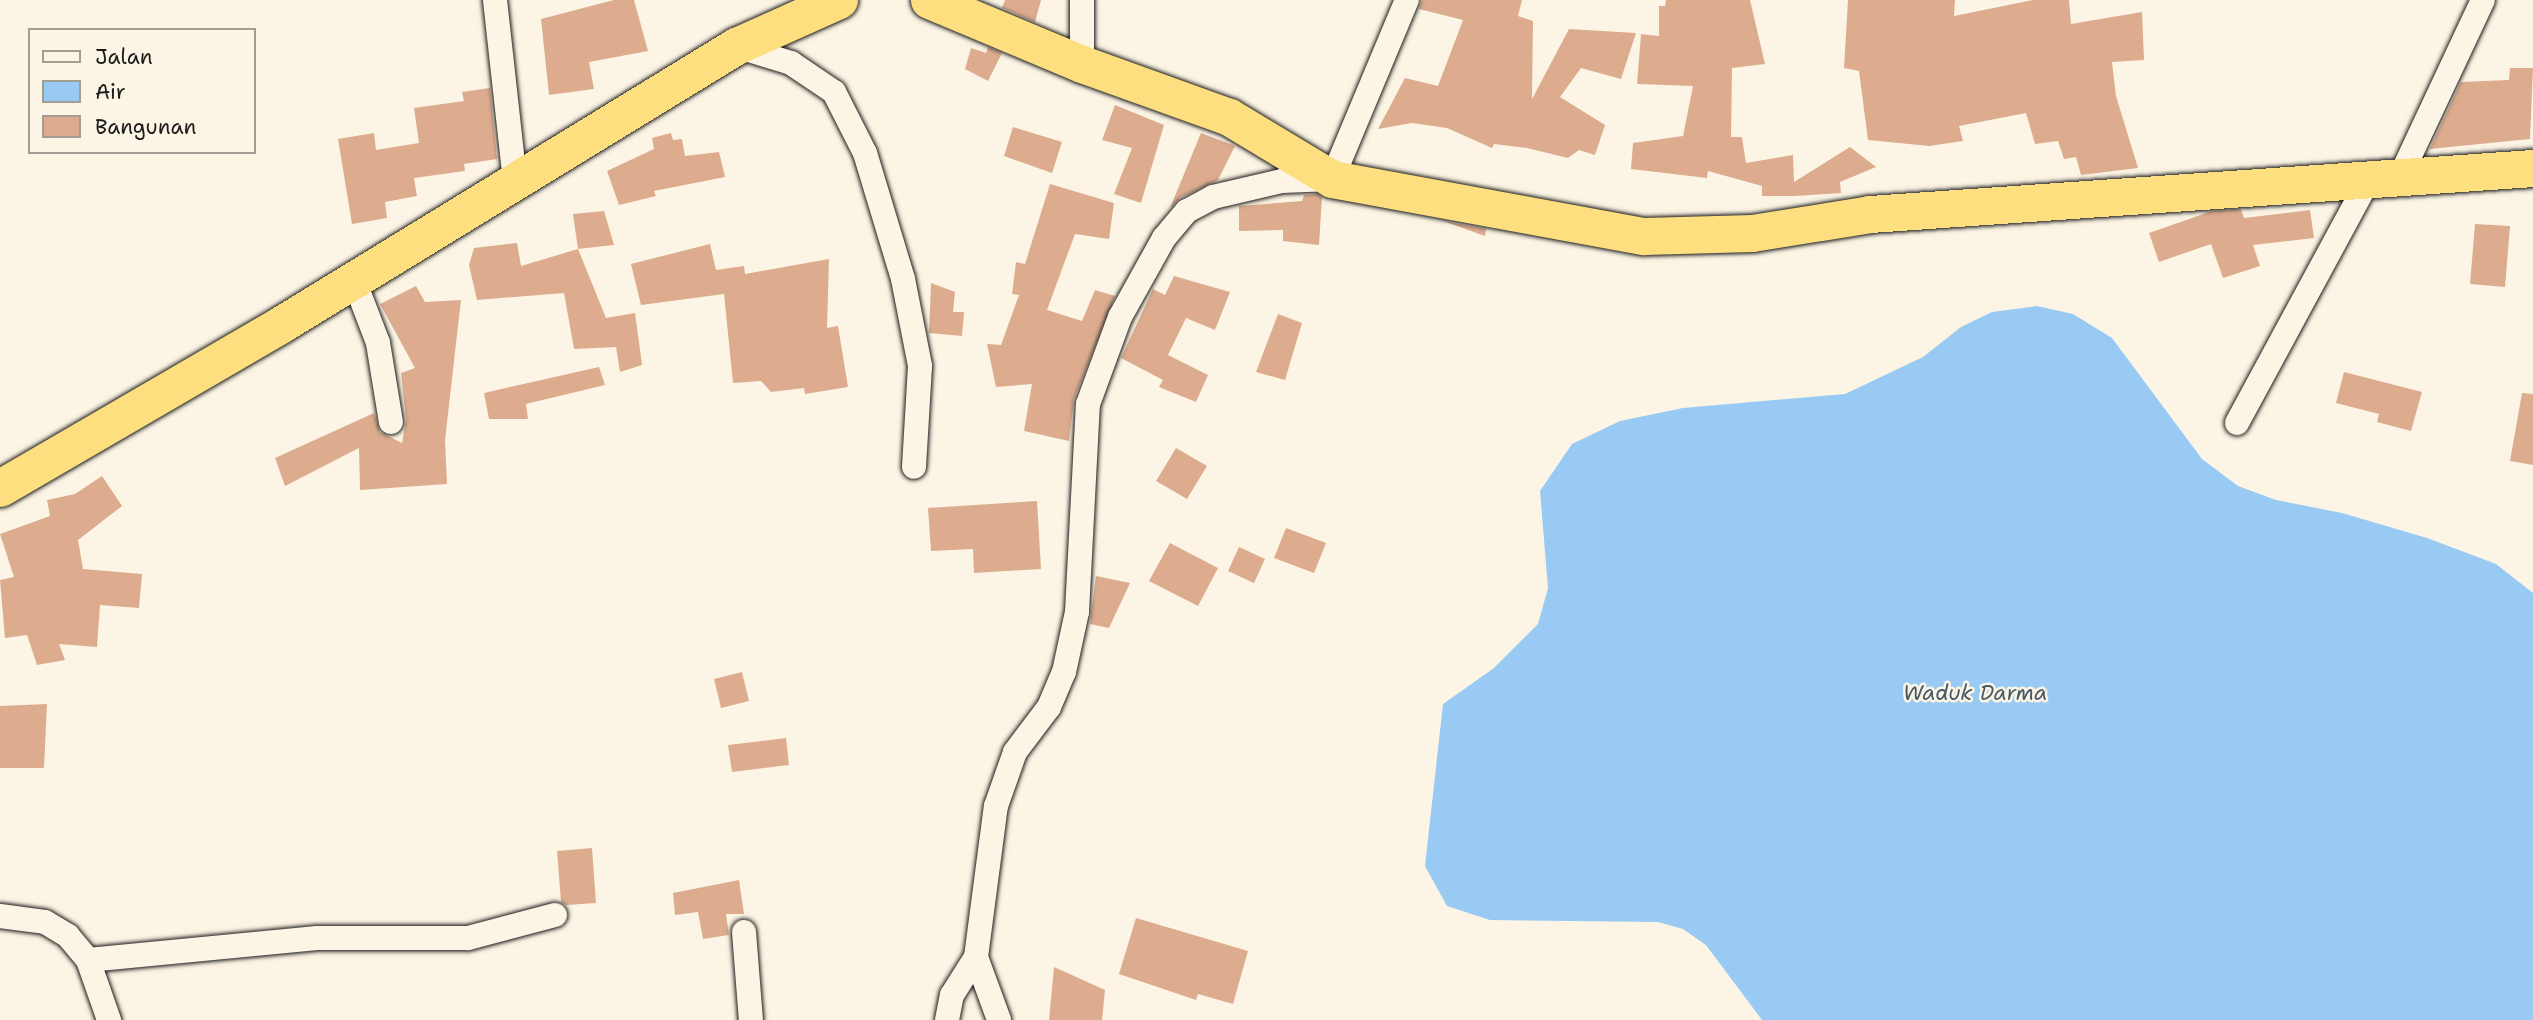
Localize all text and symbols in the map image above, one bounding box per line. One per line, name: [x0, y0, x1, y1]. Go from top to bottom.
legend: [28, 28, 256, 154]
text: Jalan: [95, 43, 153, 71]
text: Air: [95, 78, 126, 106]
text: Bangunan: [95, 113, 196, 141]
water label: Waduk Darma: [1903, 680, 2047, 706]

